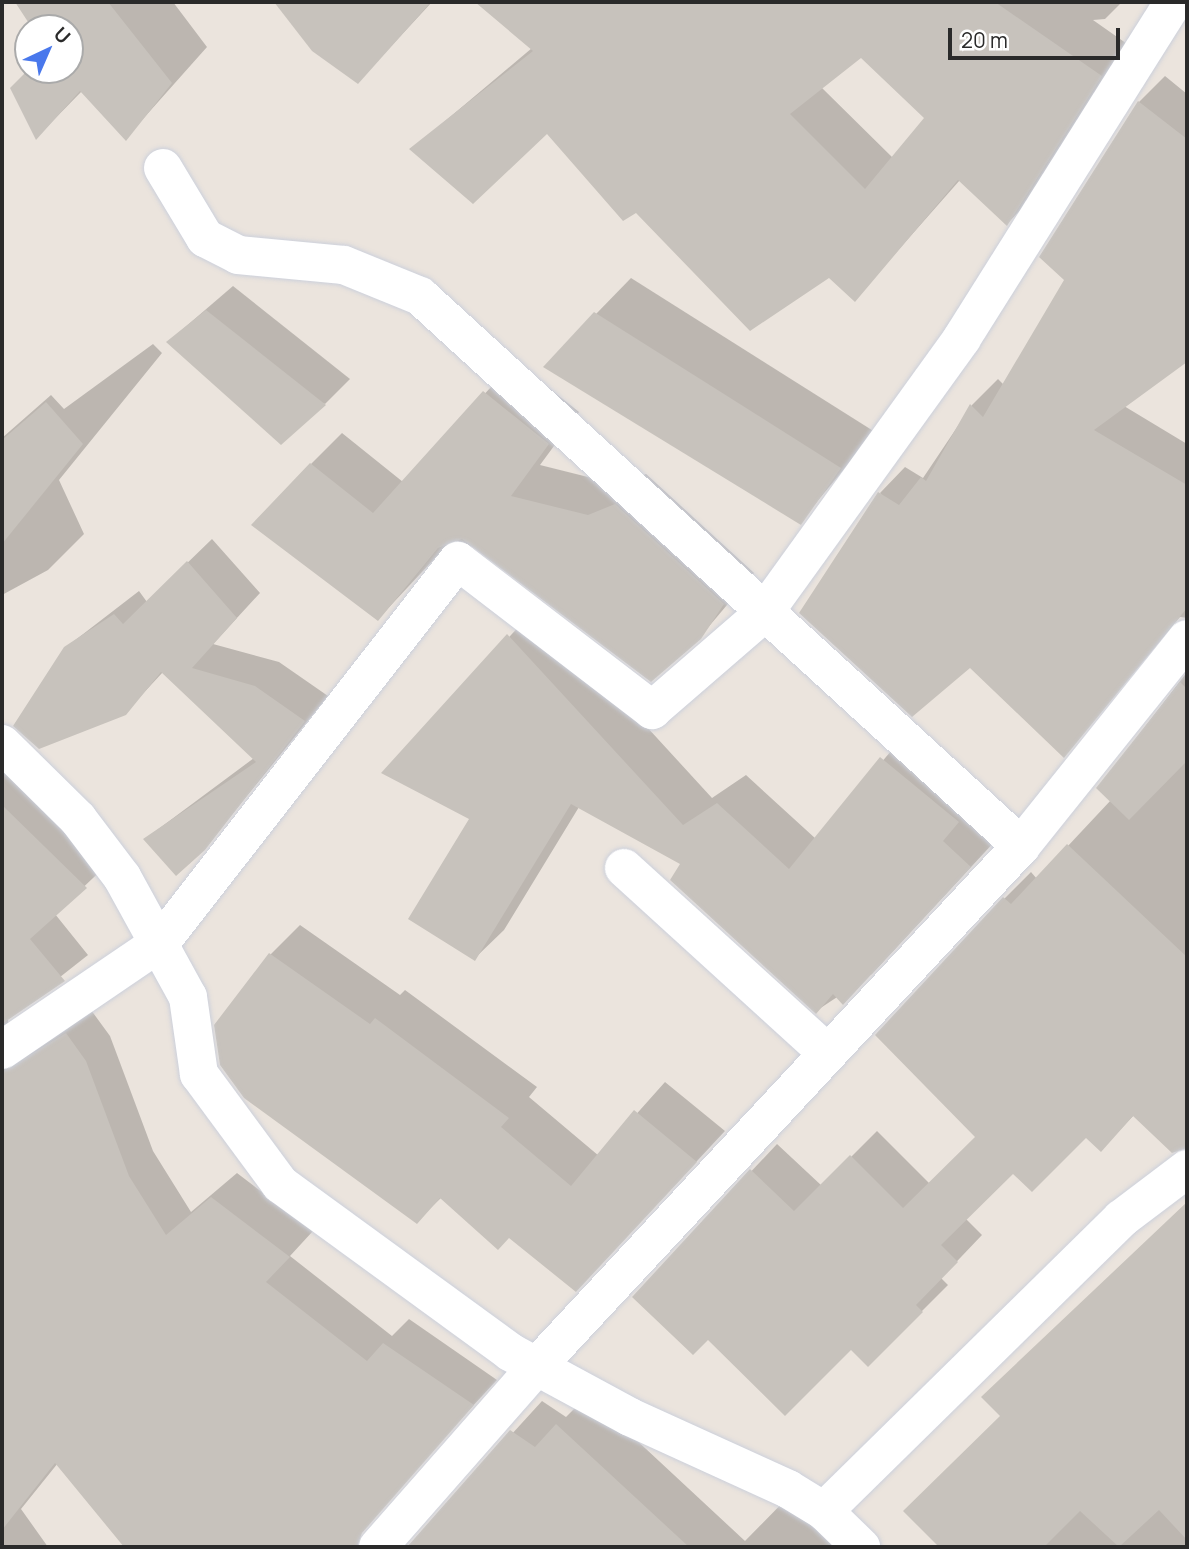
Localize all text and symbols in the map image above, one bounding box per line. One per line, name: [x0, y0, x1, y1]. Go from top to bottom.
north arrow: [14, 14, 84, 84]
scale bar: [951, 14, 1122, 58]
text: U: [48, 21, 76, 49]
text: 20 m: [961, 26, 1008, 54]

